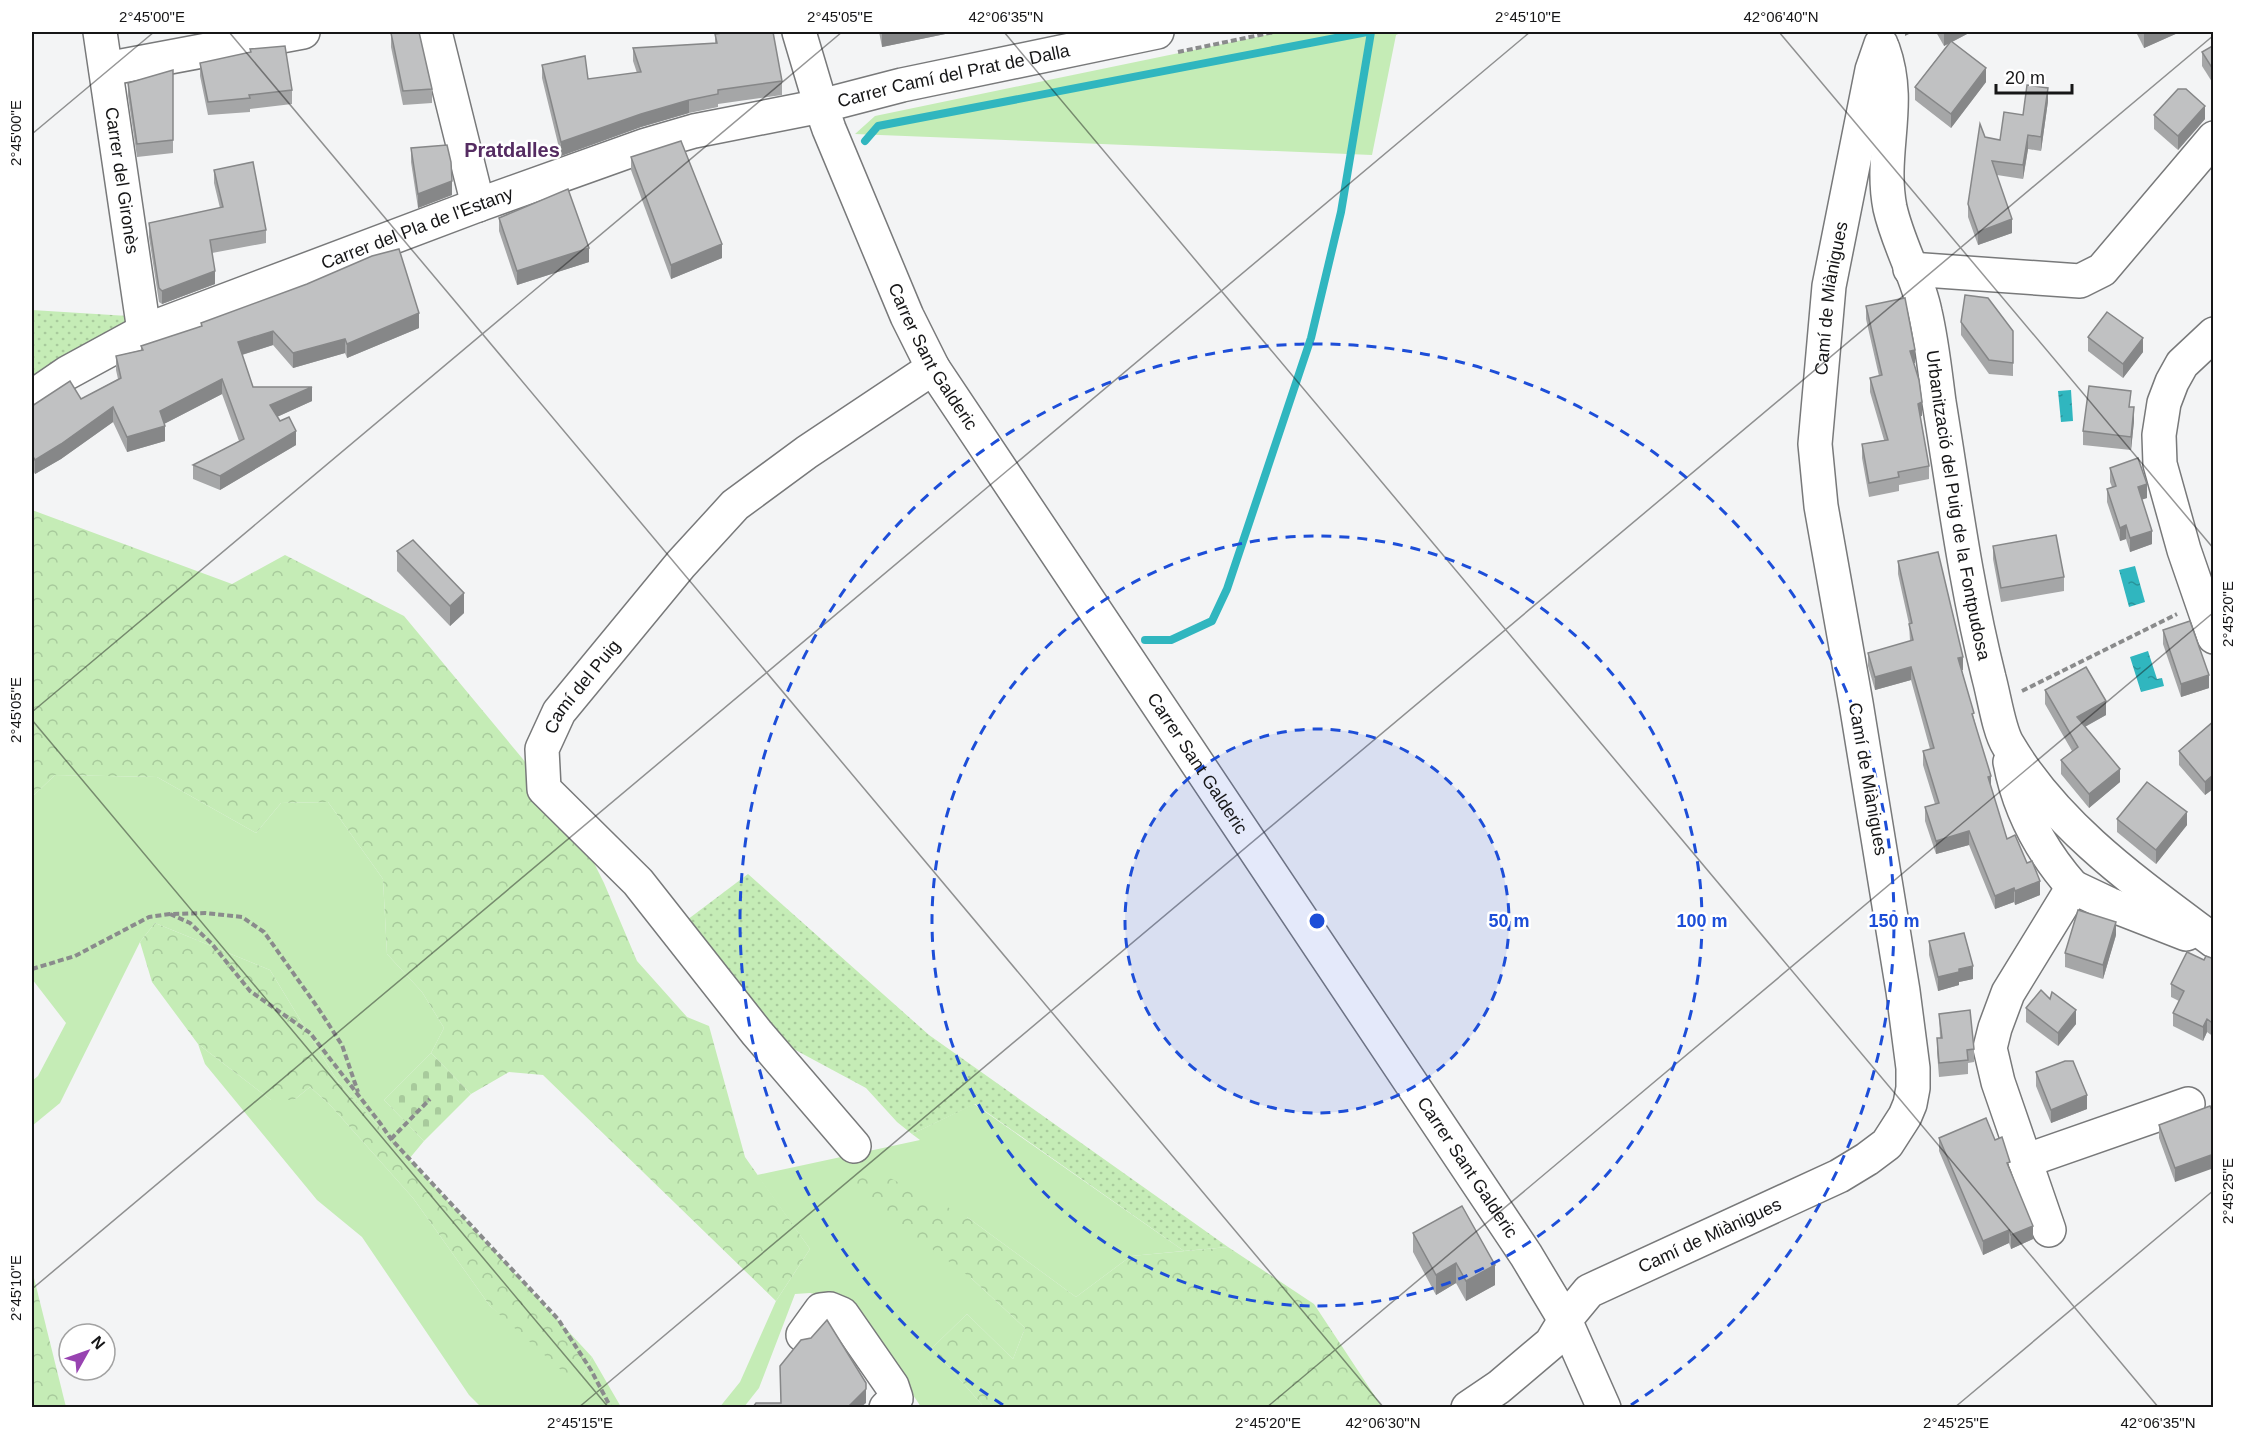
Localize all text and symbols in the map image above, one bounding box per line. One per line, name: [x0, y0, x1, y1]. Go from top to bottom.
text: 2°45'00"E: [119, 8, 185, 25]
text: 2°45'05"E: [807, 8, 873, 25]
text: 42°06'35"N: [968, 8, 1044, 25]
text: 2°45'10"E: [1495, 8, 1561, 25]
text: 42°06'40"N: [1743, 8, 1819, 25]
street label: Carrer Camí del Prat de Dalla: [835, 40, 1072, 111]
scale bar: [1996, 57, 2072, 95]
text: 20 m: [2005, 68, 2045, 88]
text: 2°45'00"E: [7, 100, 24, 166]
street label: Carrer del Gironès: [101, 106, 143, 255]
district label: Pratdalles: [464, 139, 560, 161]
street label: Carrer del Pla de l'Estany: [318, 183, 516, 273]
street label: Camí de Miànigues: [1811, 220, 1852, 376]
street label: Carrer Sant Galderic: [884, 280, 981, 434]
street label: Urbanització del Puig de la Fontpudosa: [1922, 349, 1995, 663]
text: 2°45'20"E: [2219, 581, 2236, 647]
street label: Camí del Puig: [540, 636, 624, 737]
text: 2°45'05"E: [7, 677, 24, 743]
street label: Carrer Sant Galderic: [1143, 689, 1252, 838]
street label: Camí de Miànigues: [1845, 701, 1891, 857]
centre of rings: [1307, 911, 1327, 931]
text: 50 m: [1488, 911, 1530, 931]
text: 100 m: [1676, 911, 1728, 931]
text: 150 m: [1868, 911, 1920, 931]
street label: Carrer Sant Galderic: [1413, 1093, 1522, 1242]
text: 2°45'25"E: [2219, 1158, 2236, 1224]
street label: Camí de Miànigues: [1635, 1194, 1784, 1277]
text: 2°45'10"E: [7, 1255, 24, 1321]
north arrow: [57, 1322, 117, 1382]
text: N: [88, 1333, 108, 1353]
text: 2°45'15"E: [547, 1414, 613, 1431]
text: 2°45'20"E: [1235, 1414, 1301, 1431]
text: 42°06'30"N: [1345, 1414, 1421, 1431]
text: 2°45'25"E: [1923, 1414, 1989, 1431]
text: 42°06'35"N: [2120, 1414, 2196, 1431]

